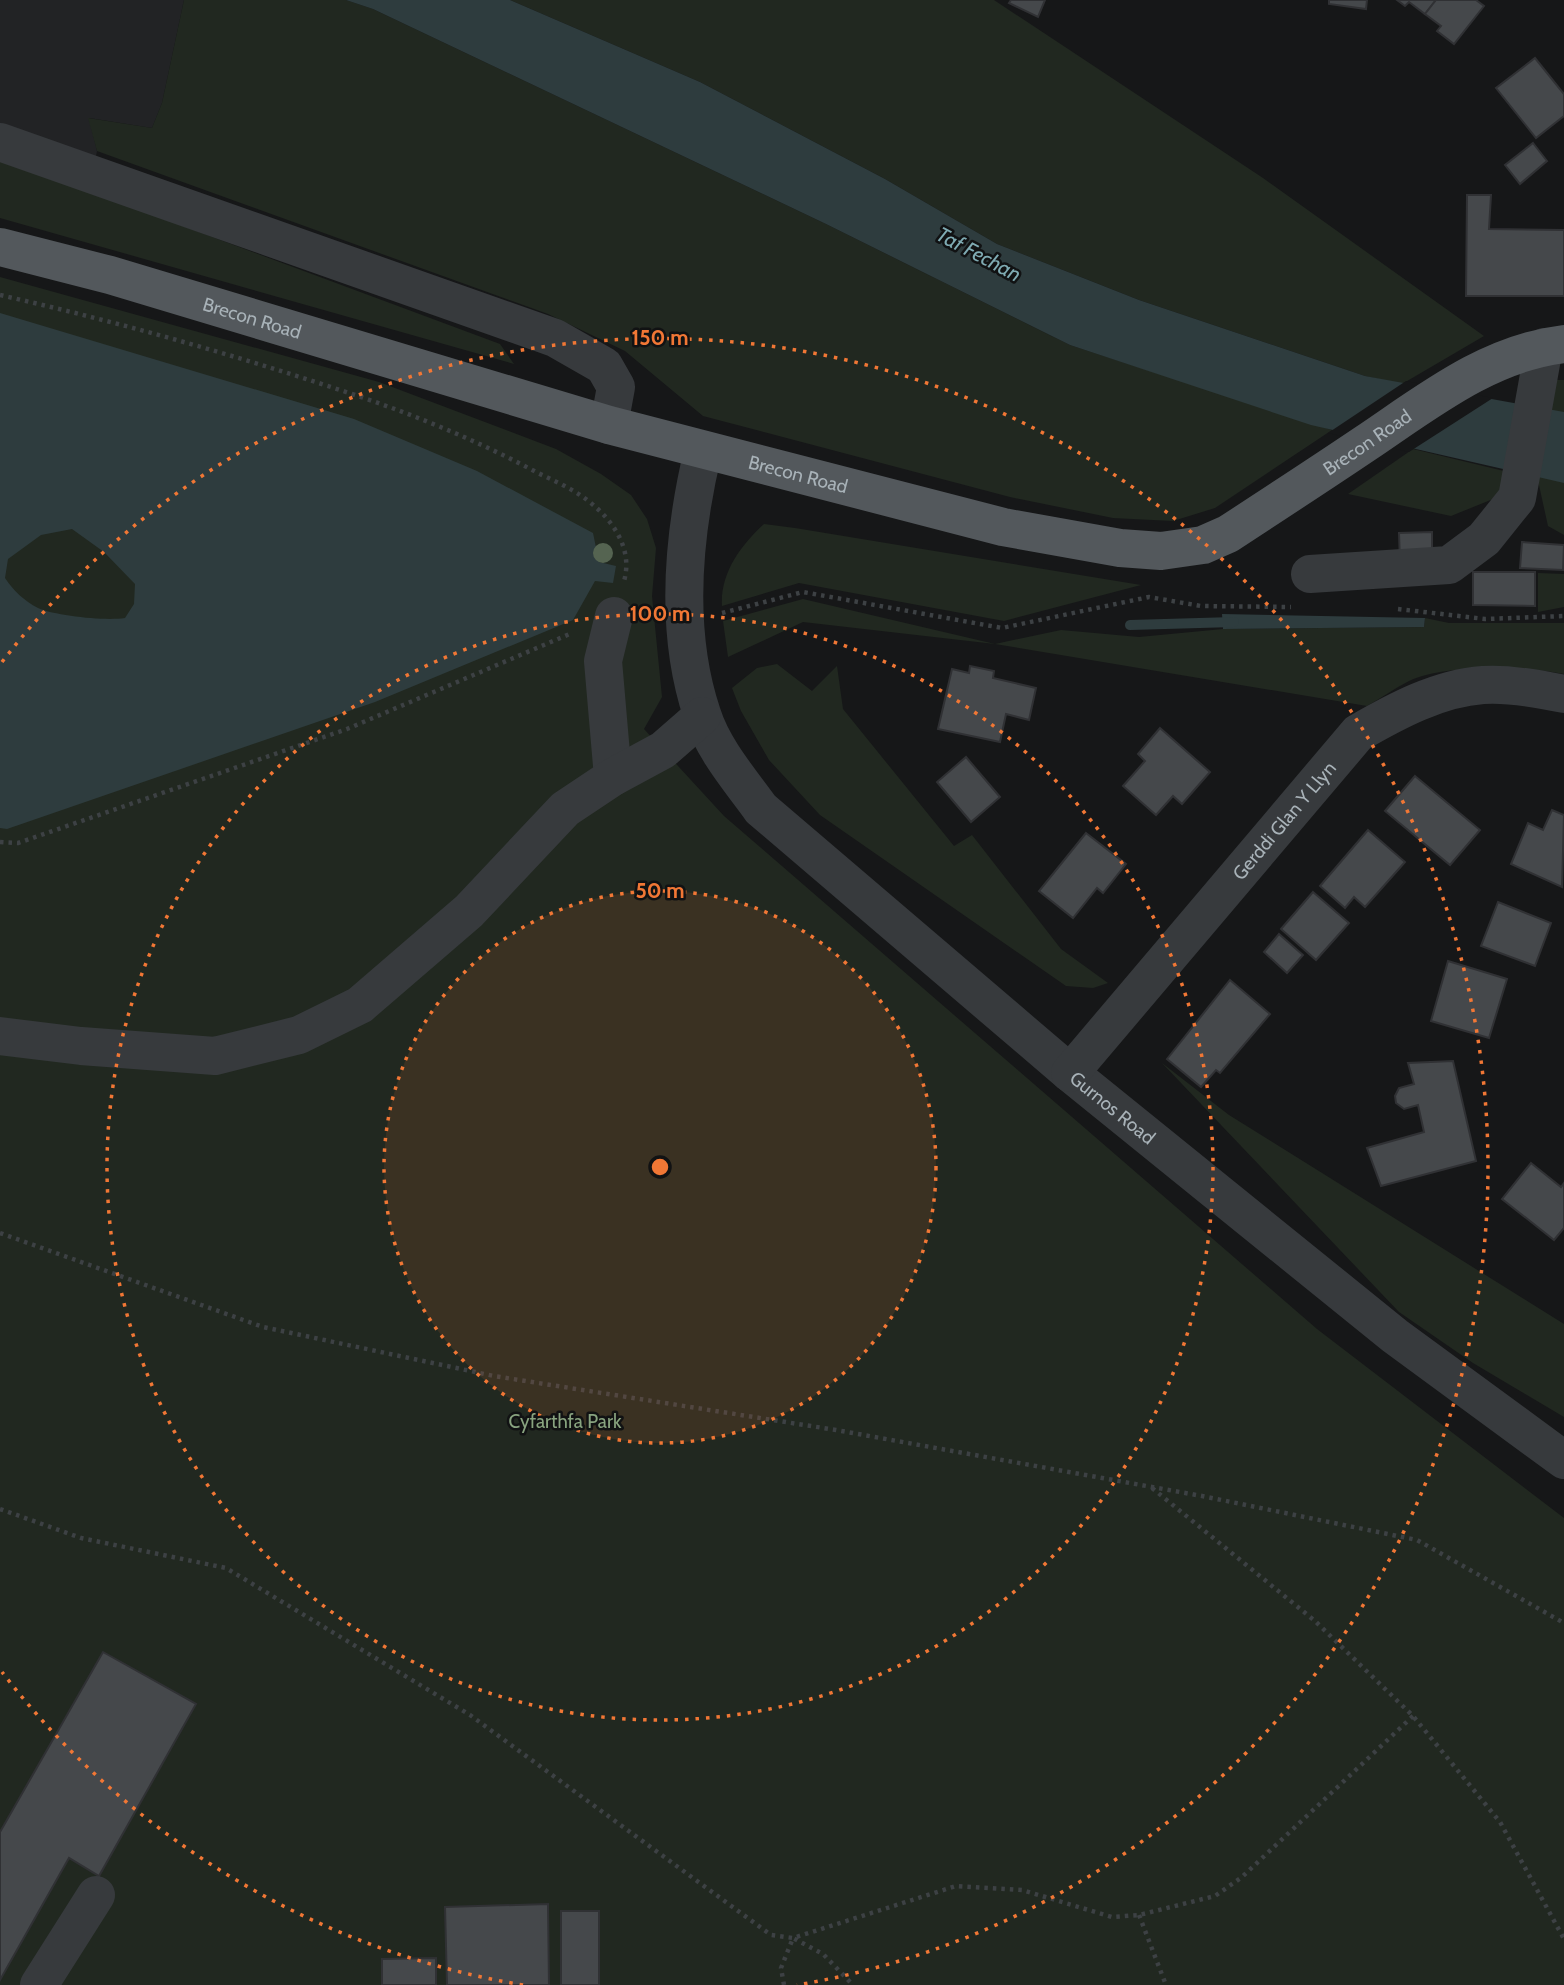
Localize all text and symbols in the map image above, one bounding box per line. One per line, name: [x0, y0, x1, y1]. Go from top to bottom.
water label: Taf Fechan: [932, 221, 1026, 287]
street label: Brecon Road: [200, 292, 304, 343]
text: 150 m: [632, 325, 688, 350]
street label: Brecon Road: [1318, 404, 1416, 480]
street label: Brecon Road: [746, 450, 850, 498]
text: 100 m: [630, 601, 690, 626]
street label: Gerddi Glan Y Llyn: [1227, 757, 1341, 884]
text: 50 m: [635, 878, 685, 903]
street label: Gurnos Road: [1065, 1066, 1160, 1149]
centre of rings: [648, 1155, 672, 1179]
park label: Cyfarthfa Park: [509, 1410, 622, 1433]

